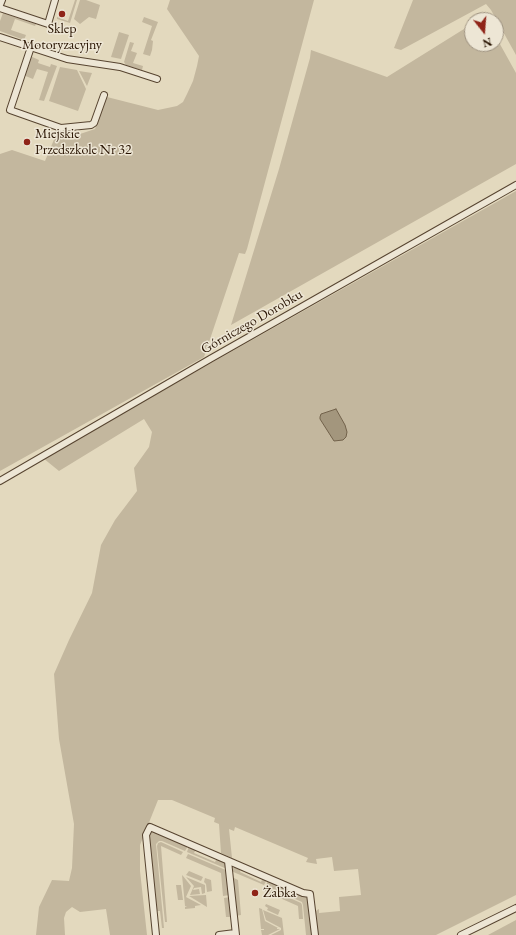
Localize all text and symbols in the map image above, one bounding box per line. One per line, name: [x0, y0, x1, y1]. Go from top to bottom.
marker: Sklep Motoryzacyjny: [57, 9, 67, 19]
north arrow: [464, 12, 504, 52]
place label: Sklep Motoryzacyjny: [22, 21, 102, 54]
text: N: [481, 35, 494, 51]
place label: Miejskie Przedszkole Nr 32: [35, 126, 132, 158]
marker: Miejskie Przedszkole Nr 32: [22, 137, 32, 147]
street label: Górniczego Dorobku: [198, 286, 306, 358]
place label: Żabka: [263, 885, 296, 901]
marker: Żabka: [250, 888, 260, 898]

